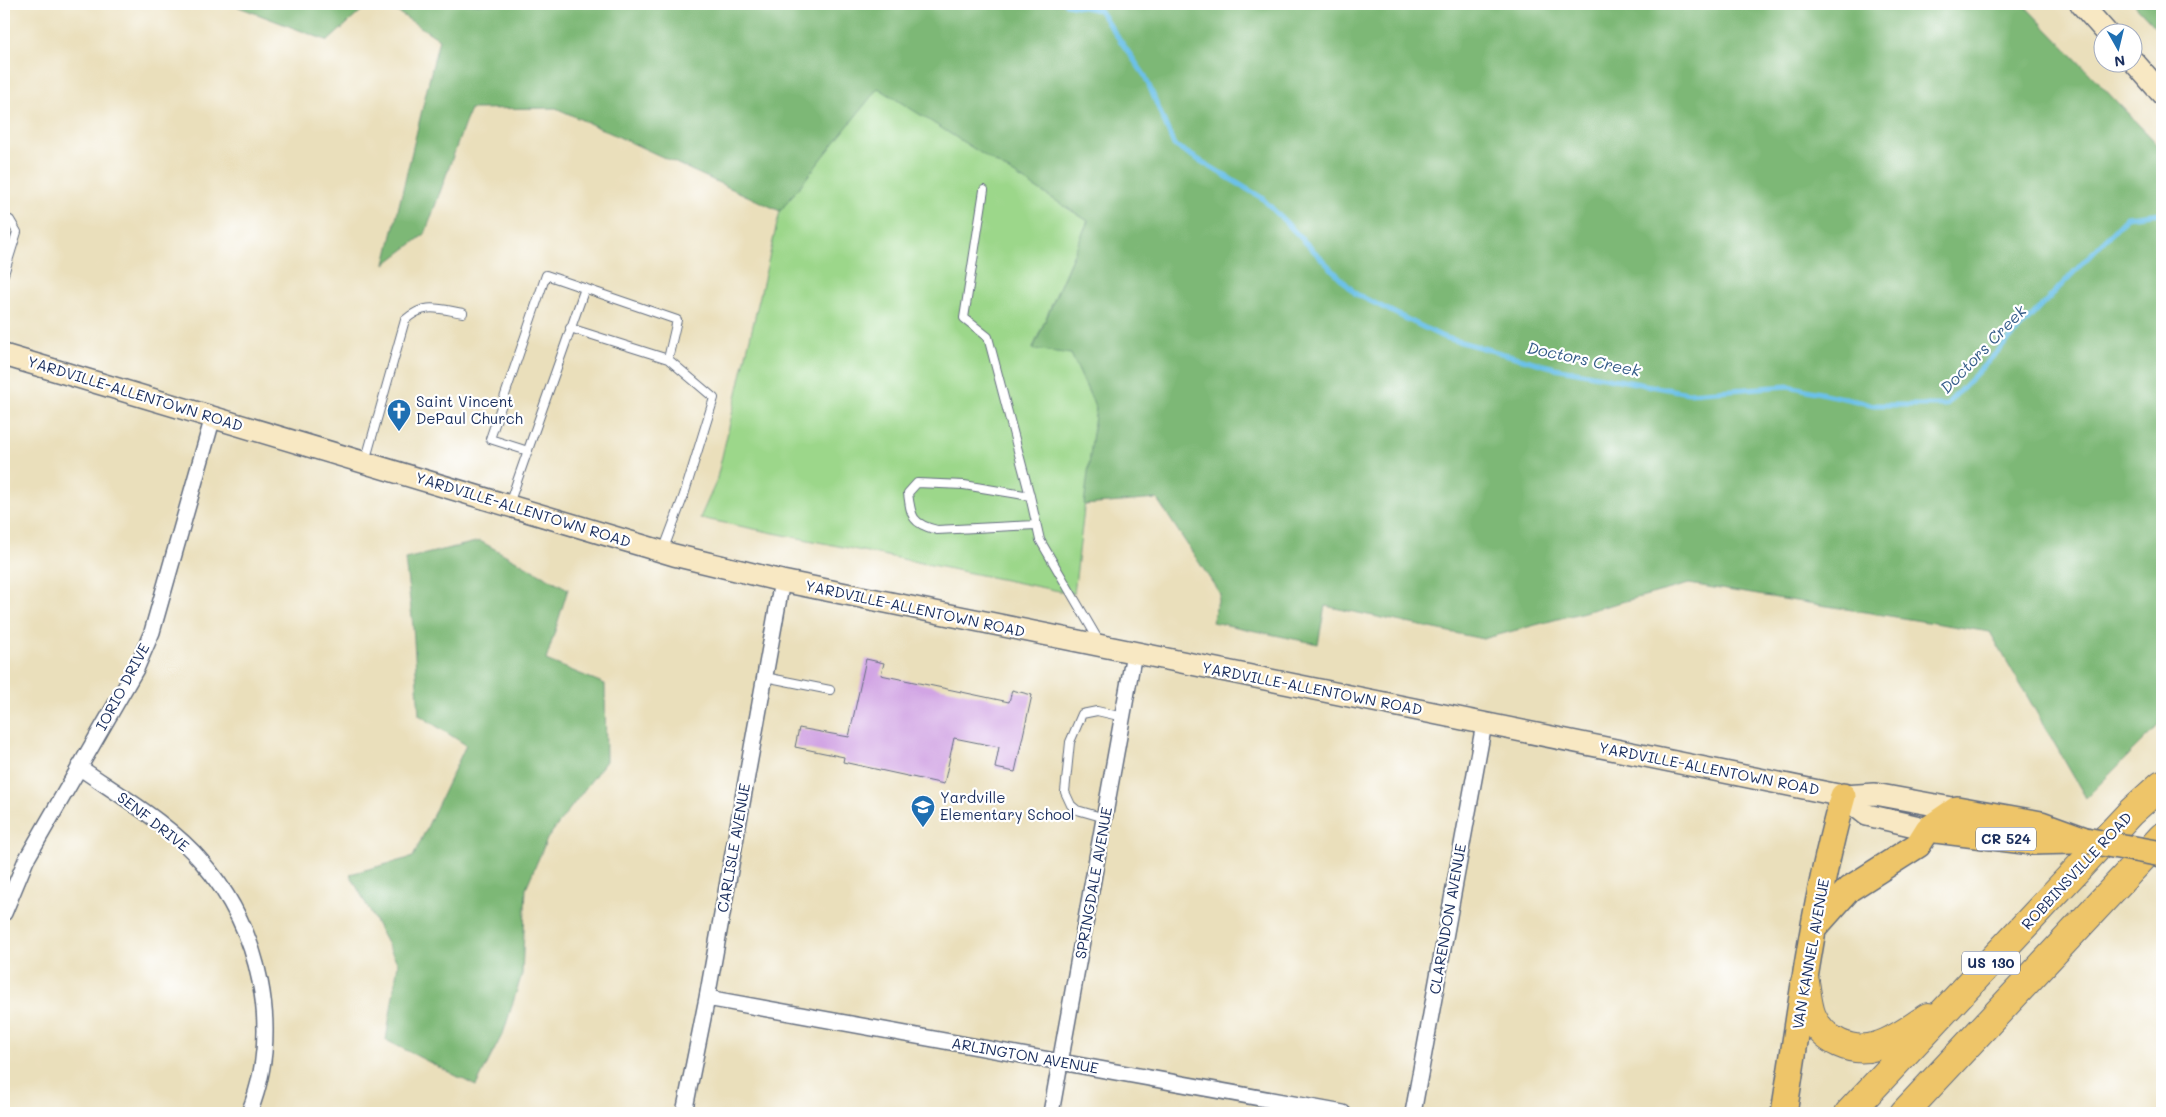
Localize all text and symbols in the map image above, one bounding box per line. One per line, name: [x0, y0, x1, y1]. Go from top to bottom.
north arrow: [2094, 22, 2144, 72]
text: N: [2113, 51, 2126, 72]
water label: Doctors Creek: [1935, 300, 2031, 397]
water label: Doctors Creek: [1526, 336, 1643, 381]
street label: YARDVILLE-ALLENTOWN ROAD: [25, 351, 245, 435]
place label: Saint Vincent DePaul Church: [416, 391, 523, 428]
church icon: Saint Vincent DePaul Church: [386, 398, 412, 432]
street label: YARDVILLE-ALLENTOWN ROAD: [413, 467, 633, 551]
street label: YARDVILLE-ALLENTOWN ROAD: [803, 575, 1027, 641]
street label: IORIO DRIVE: [91, 639, 154, 734]
street label: YARDVILLE-ALLENTOWN ROAD: [1200, 657, 1424, 719]
street label: YARDVILLE-ALLENTOWN ROAD: [1597, 737, 1821, 799]
street label: CARLISLE AVENUE: [712, 781, 754, 914]
street label: SENF DRIVE: [114, 787, 194, 856]
place label: Yardville Elementary School: [940, 787, 1075, 824]
school or university icon: Yardville Elementary School: [910, 794, 936, 828]
street label: SPRINGDALE AVENUE: [1070, 805, 1116, 960]
street label: ROBBINSVILLE ROAD: [2017, 807, 2136, 933]
road number: CR 524: [1976, 828, 2036, 851]
street label: CLARENDON AVENUE: [1424, 842, 1470, 996]
street label: VAN KANNEL AVENUE: [1787, 877, 1833, 1031]
road number: US 130: [1962, 951, 2020, 974]
street label: ARLINGTON AVENUE: [950, 1032, 1101, 1078]

